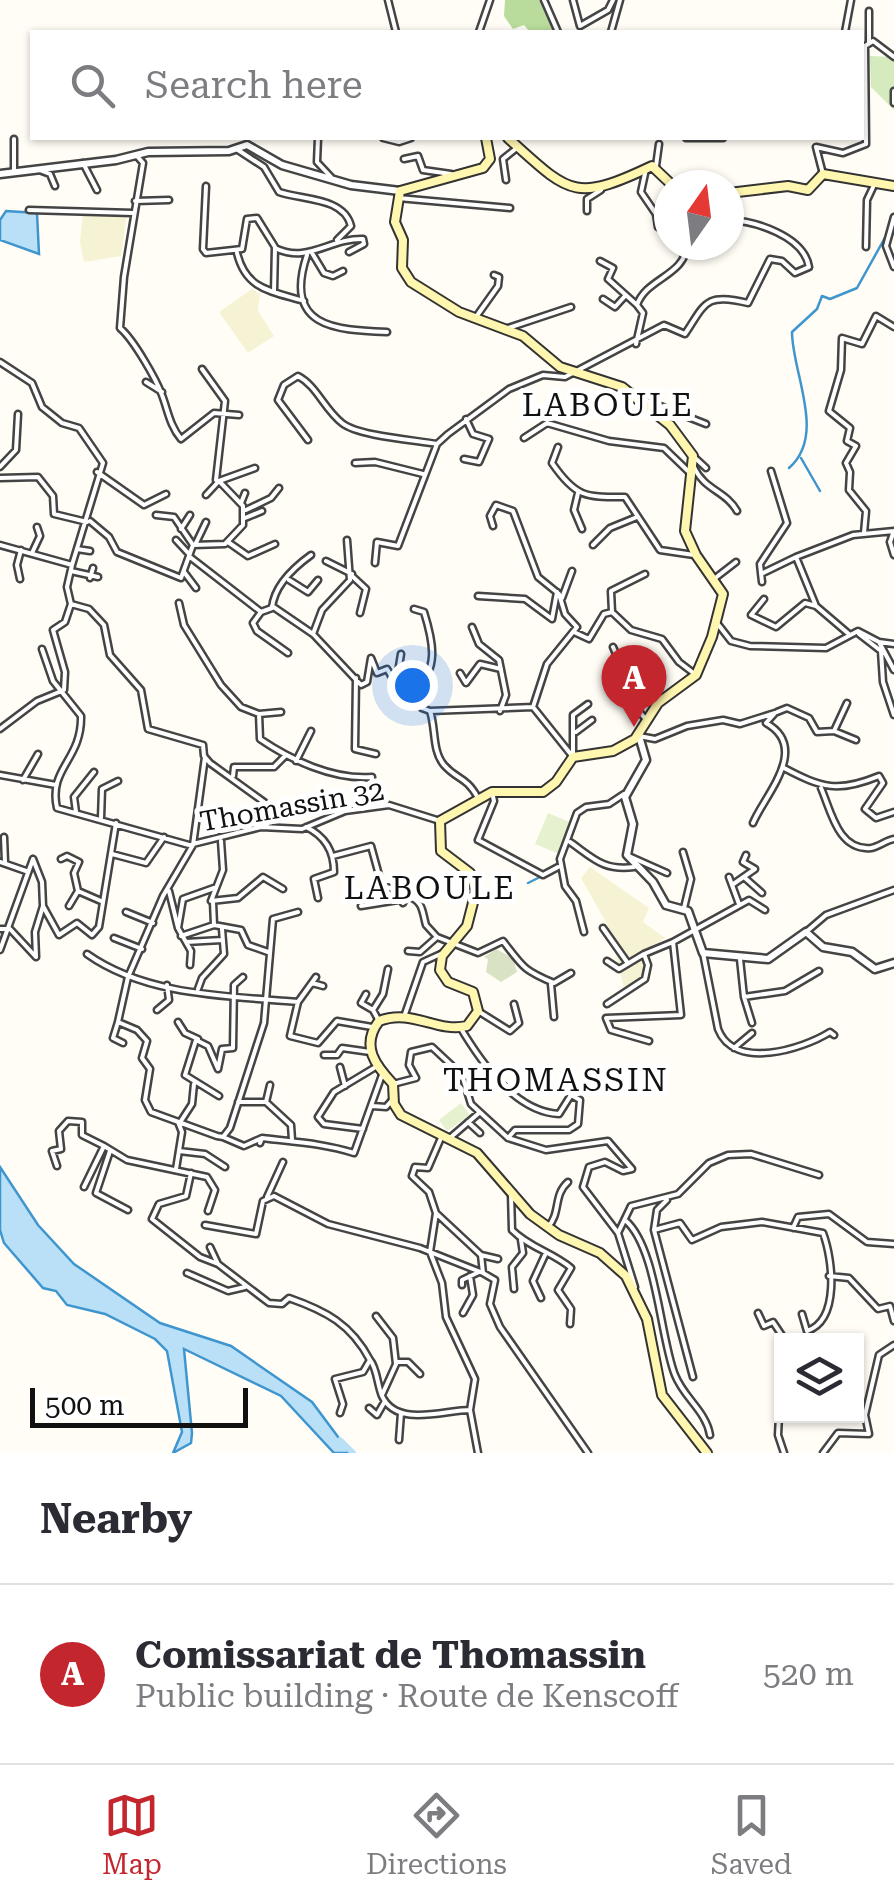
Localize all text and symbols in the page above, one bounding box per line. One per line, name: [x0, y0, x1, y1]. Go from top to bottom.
search box: [30, 30, 864, 140]
icon: search: [65, 58, 120, 113]
text: Search here: [145, 63, 363, 107]
north arrow: [654, 170, 744, 260]
district label: LABOULE: [522, 386, 694, 424]
pin: A: [602, 644, 666, 727]
your location: [387, 660, 438, 711]
street label: Thomassin 32: [197, 774, 387, 838]
district label: LABOULE: [344, 869, 516, 907]
district label: THOMASSIN: [443, 1061, 669, 1099]
map controls: [774, 1333, 864, 1423]
button: layers: [774, 1333, 864, 1423]
scale bar: [30, 1383, 248, 1428]
text: 500 m: [45, 1389, 125, 1422]
text: Nearby: [40, 1494, 192, 1543]
text: Comissariat de Thomassin: [135, 1633, 646, 1677]
text: A: [61, 1655, 84, 1693]
text: 520 m: [763, 1655, 854, 1693]
text: Public building · Route de Kenscoff: [135, 1677, 678, 1715]
tab: Map: [102, 1788, 162, 1881]
tab: Directions: [366, 1788, 507, 1881]
tab: Saved: [711, 1788, 792, 1881]

